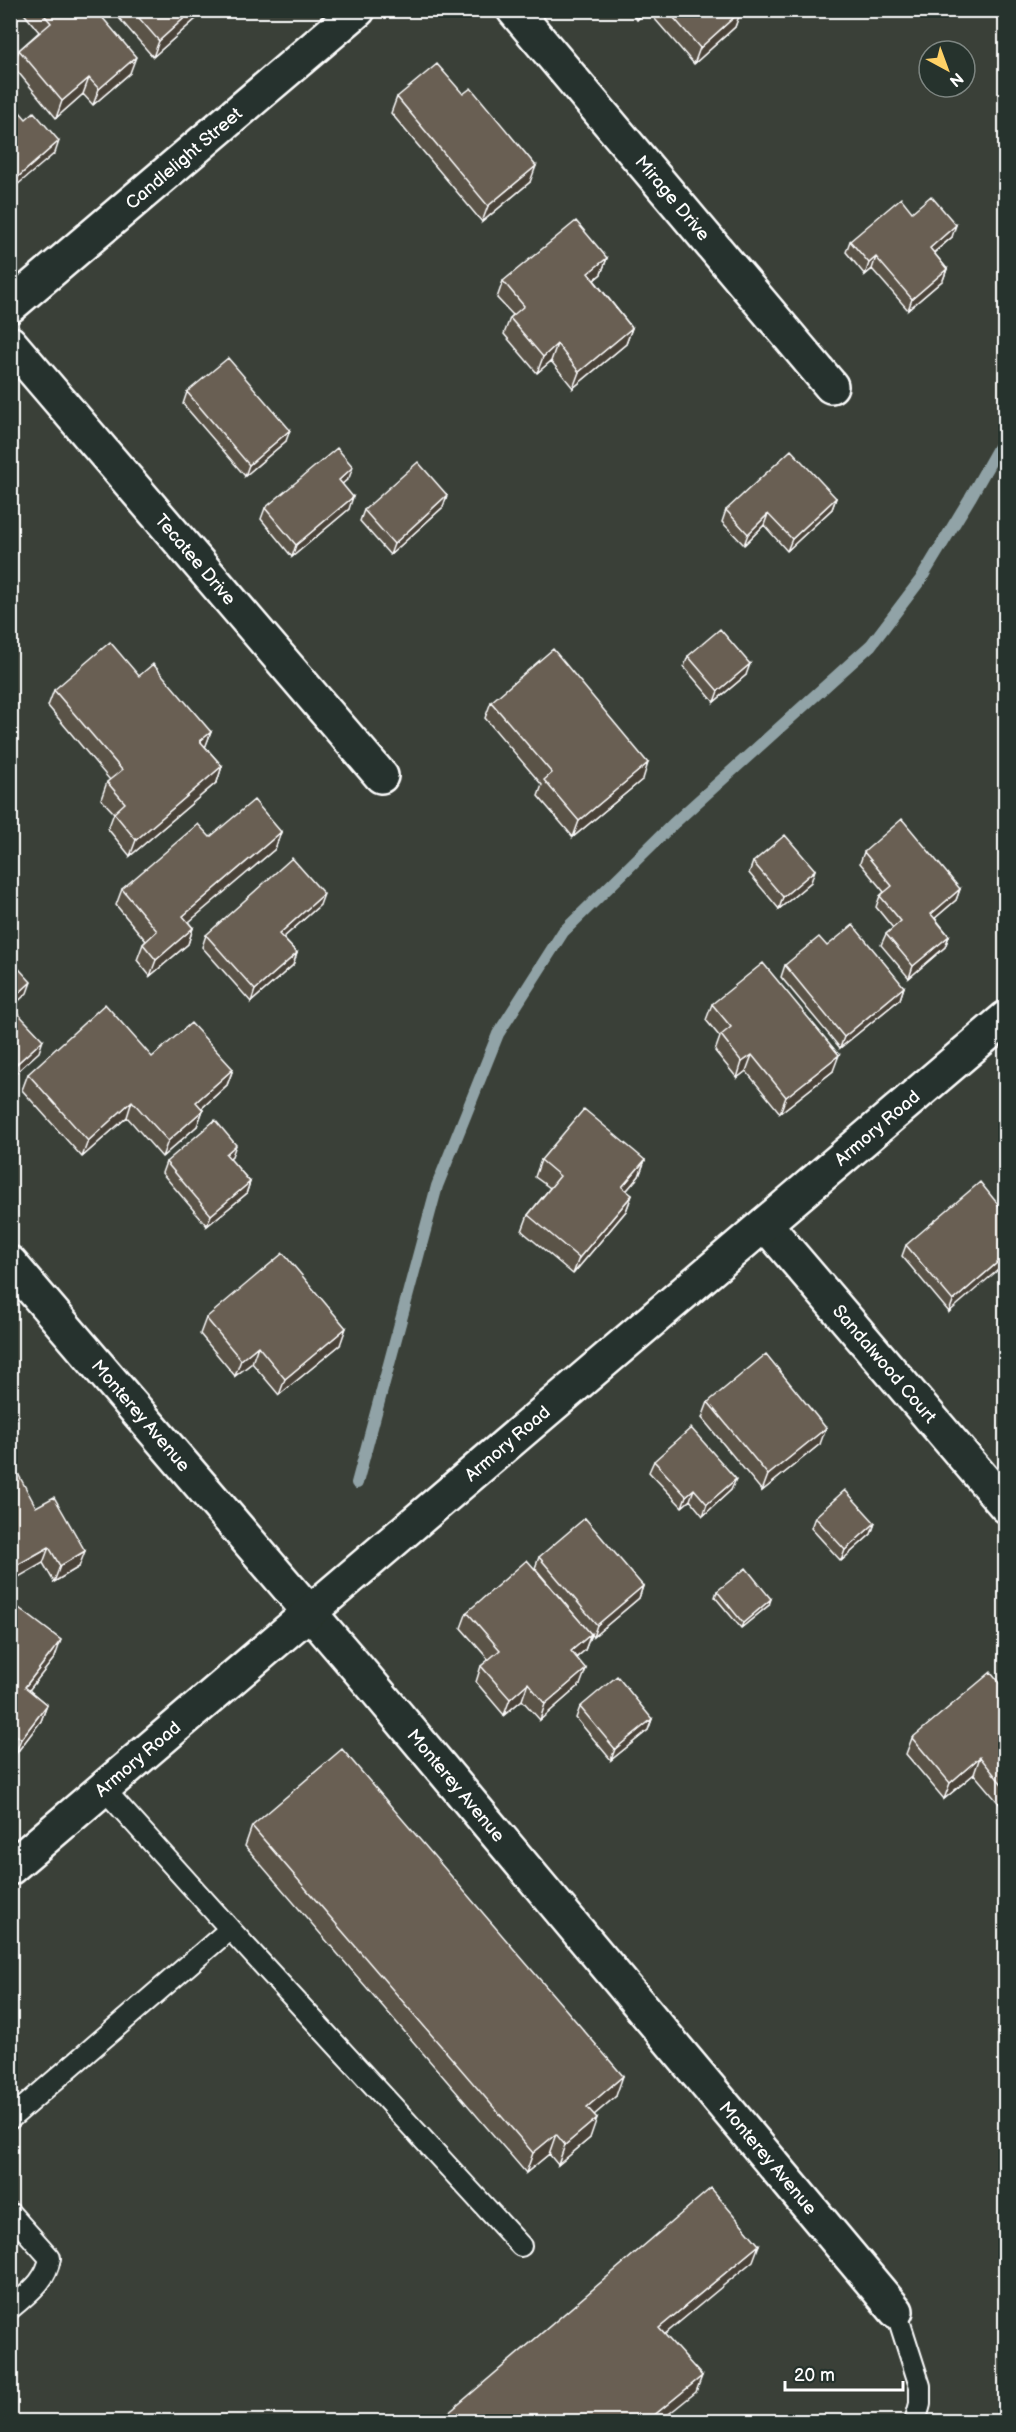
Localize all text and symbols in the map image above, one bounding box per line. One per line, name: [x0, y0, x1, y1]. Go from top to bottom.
north arrow: [917, 39, 977, 99]
text: N: [945, 68, 967, 90]
street label: Candlelight Street: [121, 103, 247, 214]
street label: Mirage Drive: [631, 151, 714, 245]
street label: Tecatee Drive: [151, 510, 240, 609]
street label: Armory Road: [830, 1086, 924, 1170]
street label: Sandalwood Court: [828, 1301, 941, 1428]
street label: Monterey Avenue: [87, 1355, 195, 1476]
street label: Armory Road: [461, 1401, 554, 1486]
street label: Armory Road: [91, 1717, 185, 1801]
street label: Monterey Avenue: [403, 1725, 509, 1846]
street label: Monterey Avenue: [715, 2098, 821, 2219]
scale bar: [785, 2354, 904, 2392]
text: 20 m: [794, 2365, 835, 2386]

